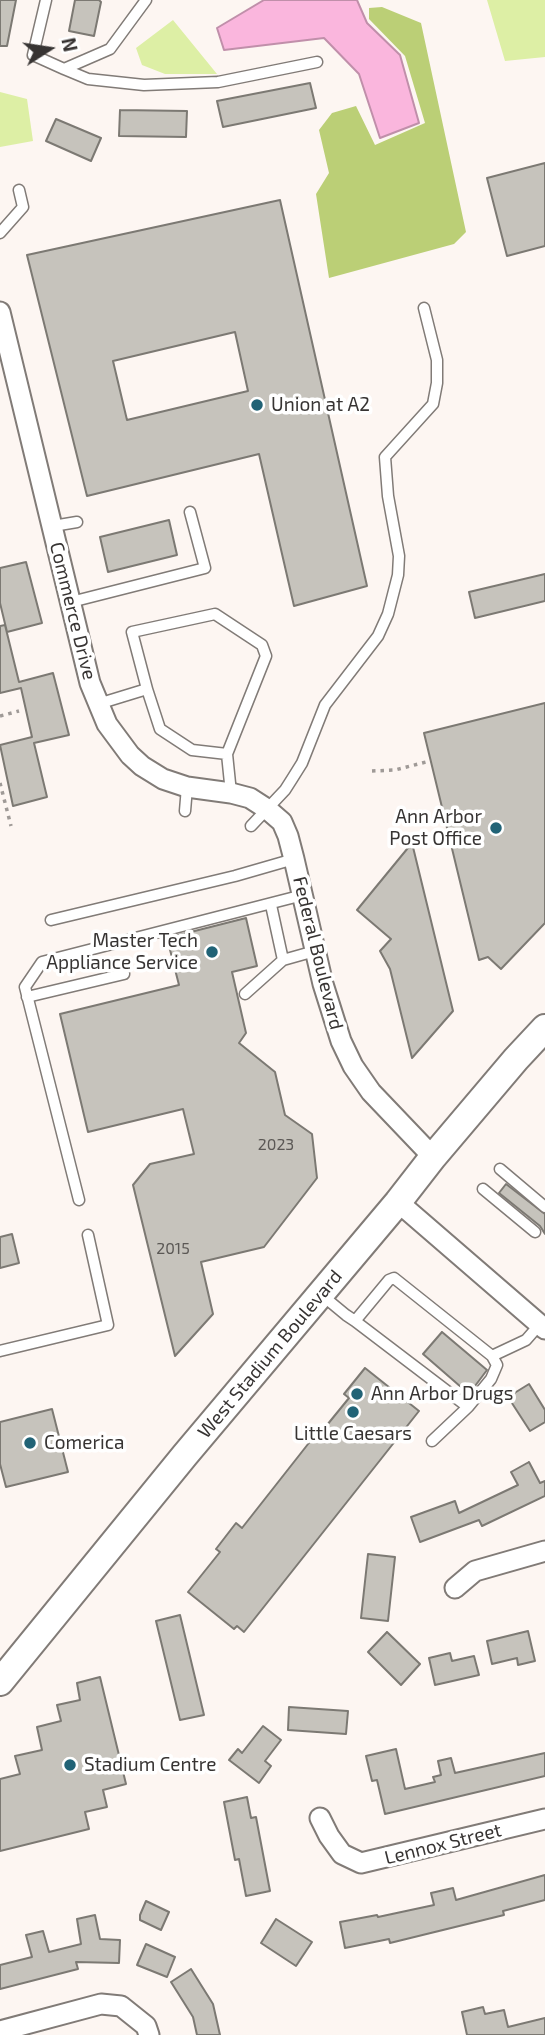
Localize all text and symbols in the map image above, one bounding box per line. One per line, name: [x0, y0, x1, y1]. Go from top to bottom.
north arrow: [14, 14, 84, 84]
text: N: [57, 35, 83, 54]
place label: Union at A2: [271, 394, 370, 416]
marker: Union at A2: [249, 397, 265, 413]
street label: Commerce Drive: [45, 540, 101, 682]
place label: Ann Arbor Post Office: [389, 806, 482, 850]
marker: Ann Arbor Post Office: [488, 820, 504, 836]
street label: Federal Boulevard: [288, 874, 348, 1032]
place label: Master Tech Appliance Service: [46, 930, 198, 974]
marker: Master Tech Appliance Service: [204, 944, 220, 960]
house number: 2023: [258, 1135, 294, 1155]
house number: 2015: [156, 1239, 190, 1259]
street label: West Stadium Boulevard: [193, 1265, 347, 1443]
place label: Ann Arbor Drugs: [371, 1383, 513, 1405]
marker: Ann Arbor Drugs: [349, 1386, 365, 1402]
marker: Little Caesars: [345, 1404, 361, 1420]
place label: Little Caesars: [294, 1423, 412, 1445]
place label: Comerica: [44, 1432, 125, 1454]
marker: Comerica: [22, 1435, 38, 1451]
place label: Stadium Centre: [84, 1754, 216, 1776]
marker: Stadium Centre: [62, 1757, 78, 1773]
street label: Lennox Street: [382, 1818, 504, 1870]

